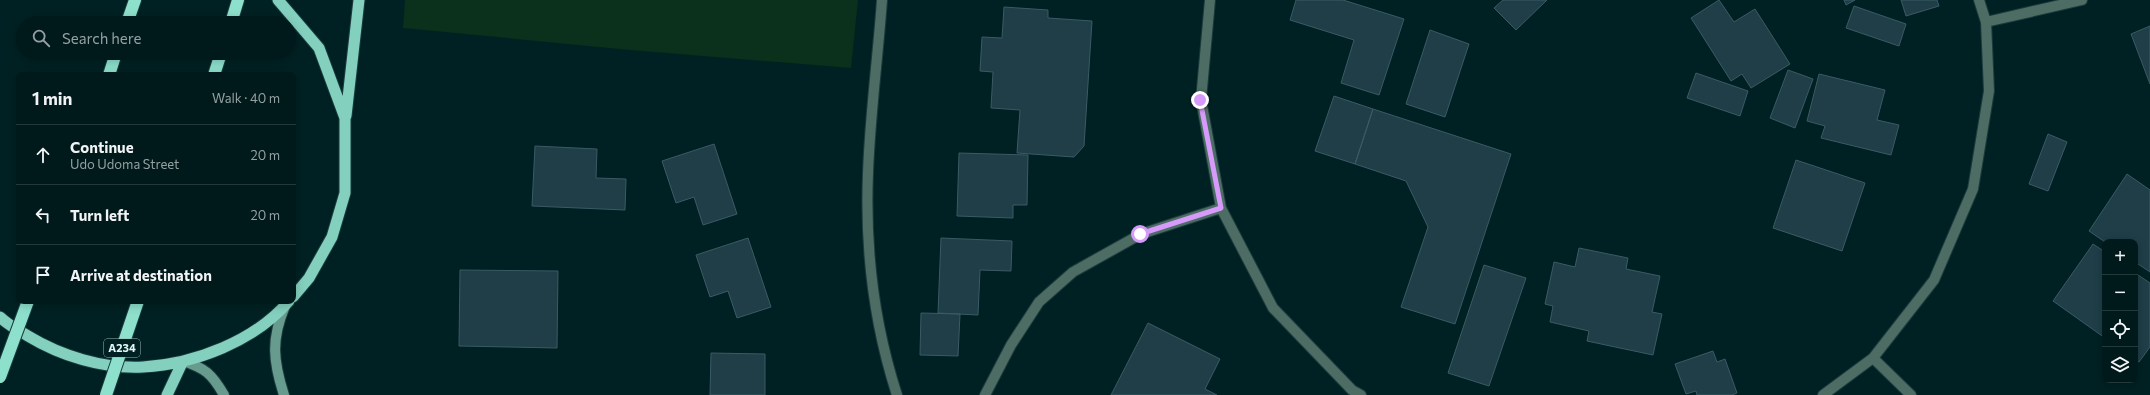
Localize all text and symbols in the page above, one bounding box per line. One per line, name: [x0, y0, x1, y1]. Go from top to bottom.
search box: [16, 16, 296, 60]
icon: search: [30, 27, 52, 49]
text: Search here: [62, 29, 141, 47]
text: 1 min: [32, 88, 72, 109]
text: Walk · 40 m: [212, 90, 280, 106]
route end: [1191, 91, 1209, 109]
text: Continue: [70, 138, 134, 156]
icon: ahead: [32, 144, 54, 166]
text: 20 m: [251, 147, 280, 163]
text: Udo Udoma Street: [70, 156, 179, 172]
icon: left: [32, 204, 54, 226]
text: Turn left: [70, 206, 129, 224]
text: 20 m: [251, 207, 280, 223]
route start: [1131, 225, 1149, 243]
map controls: [2102, 239, 2138, 383]
button: +: [2102, 239, 2138, 275]
icon: arrive: [32, 264, 54, 286]
text: Arrive at destination: [70, 266, 212, 284]
button: −: [2102, 275, 2138, 311]
button: locate: [2102, 311, 2138, 347]
road number: A234: [104, 339, 140, 357]
button: layers: [2102, 347, 2138, 383]

